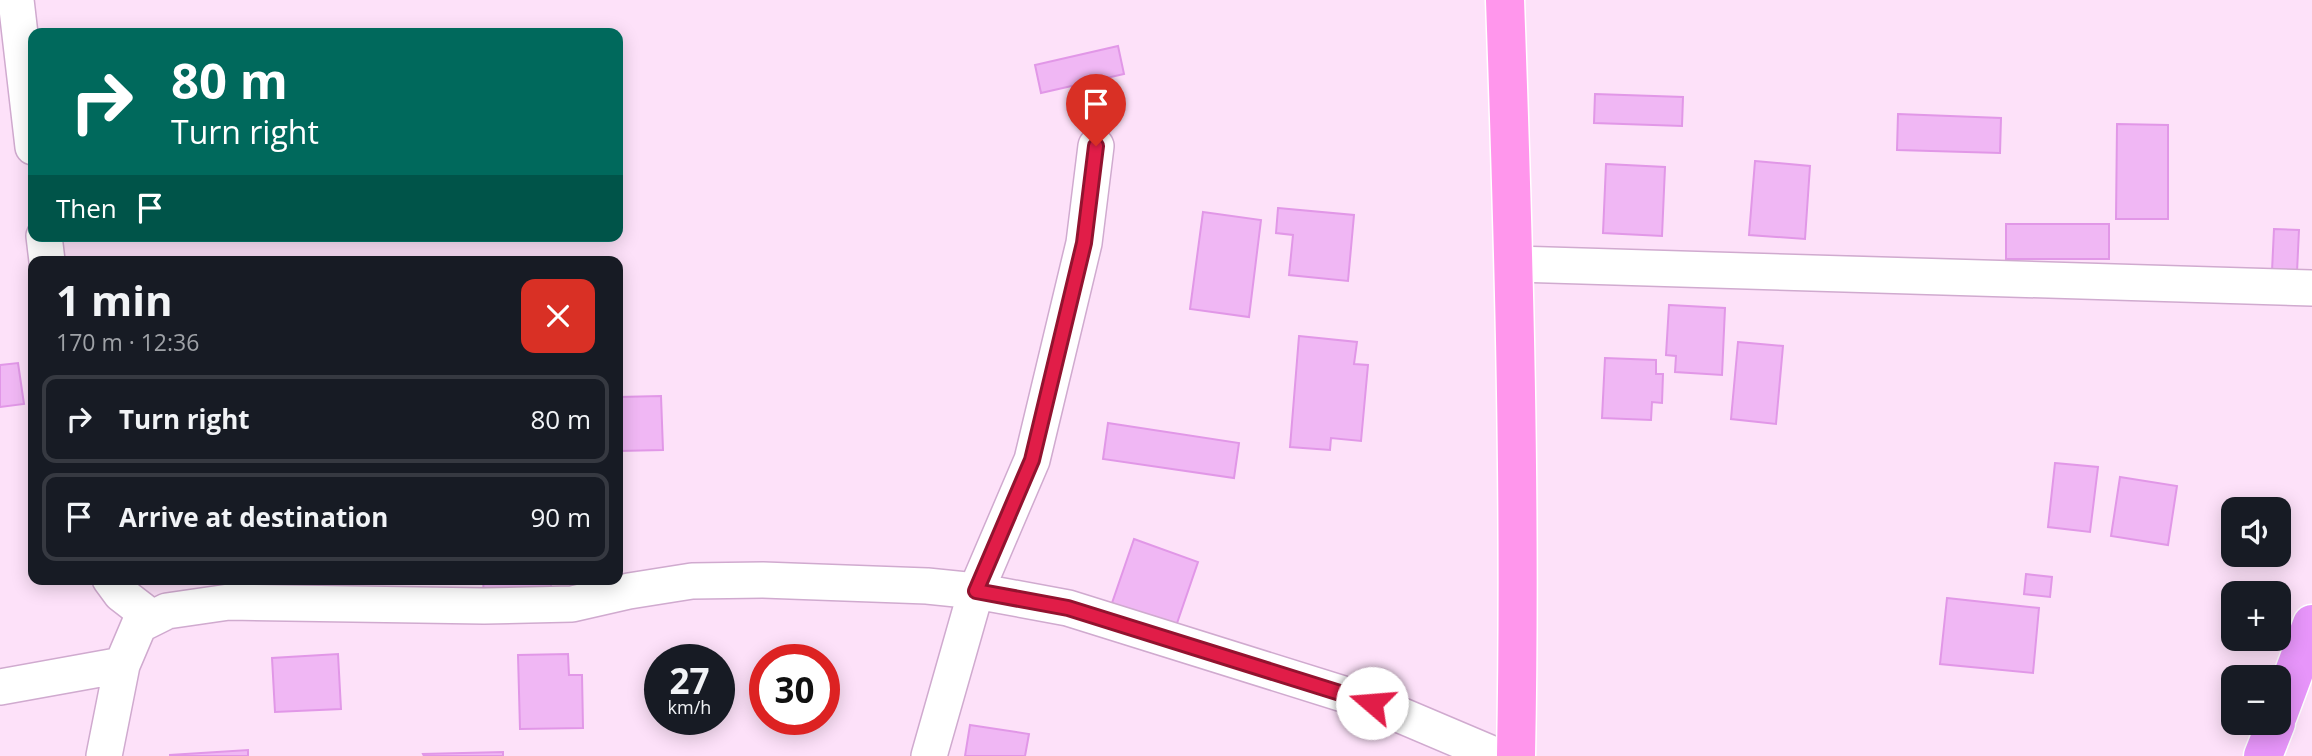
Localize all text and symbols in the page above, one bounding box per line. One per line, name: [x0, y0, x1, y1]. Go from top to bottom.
text: 80 m: [171, 47, 288, 113]
icon: right: [56, 56, 147, 147]
pin: [1066, 74, 1126, 146]
icon: arrive: [1077, 85, 1115, 123]
text: Turn right: [171, 110, 319, 153]
icon: arrive: [131, 189, 169, 227]
text: Then: [56, 190, 117, 226]
text: 1 min: [56, 271, 173, 328]
button: close: [521, 279, 595, 353]
text: 170 m · 12:36: [56, 326, 199, 358]
icon: right: [60, 400, 98, 438]
text: Turn right: [119, 401, 250, 437]
text: 80 m: [530, 401, 591, 437]
map controls: [2221, 497, 2291, 735]
button: sound: [2221, 497, 2291, 567]
icon: arrive: [60, 498, 98, 536]
text: Arrive at destination: [119, 499, 388, 535]
text: 90 m: [530, 499, 591, 535]
button: +: [2221, 581, 2291, 651]
speed limit sign: 30: [749, 644, 840, 735]
text: 27: [669, 657, 710, 704]
button: −: [2221, 665, 2291, 735]
position arrow: [1335, 666, 1409, 740]
text: km/h: [668, 695, 711, 719]

